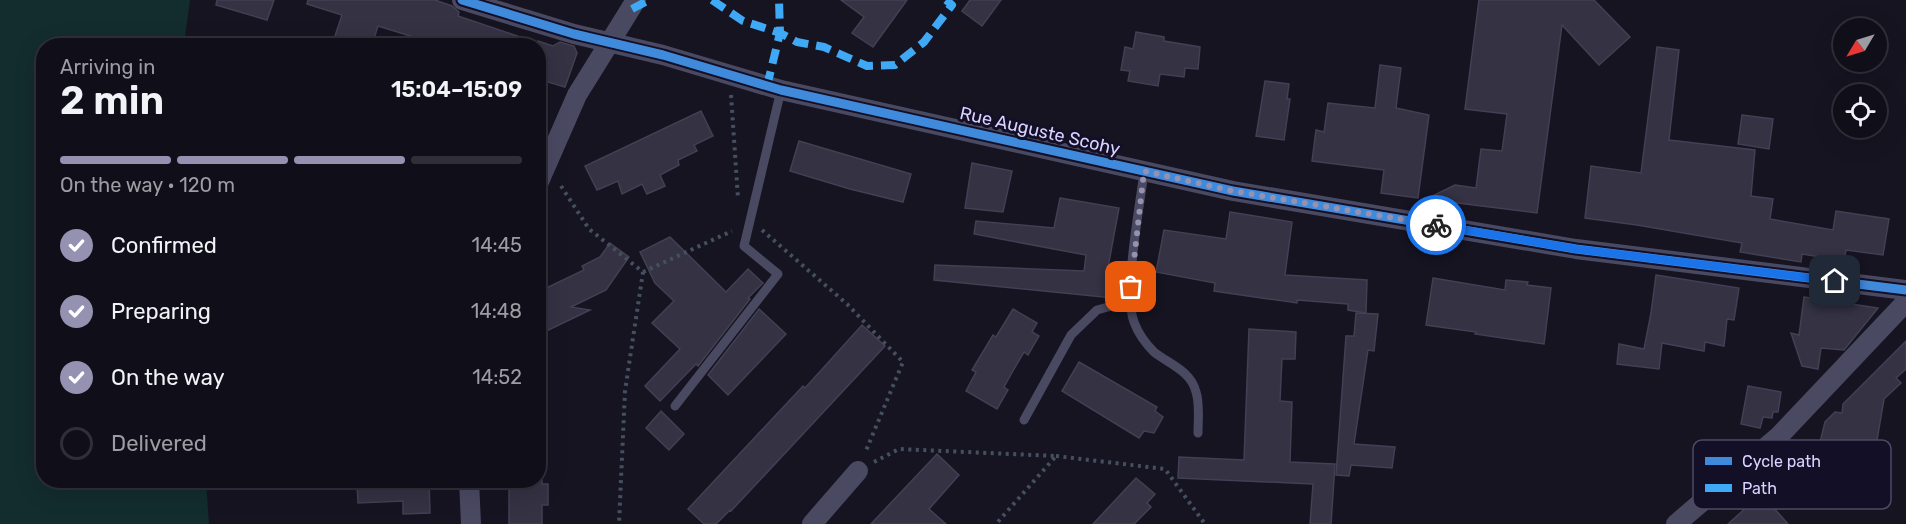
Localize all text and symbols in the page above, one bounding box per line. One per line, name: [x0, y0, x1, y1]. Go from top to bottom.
north arrow: [1833, 18, 1887, 72]
map controls: [1833, 18, 1887, 138]
text: Arriving in: [60, 55, 155, 79]
text: 15:04–15:09: [391, 76, 522, 103]
text: 2 min: [60, 78, 164, 124]
button: locate: [1833, 84, 1887, 138]
street label: Rue Auguste Scohy: [958, 102, 1122, 160]
text: On the way · 120 m: [60, 173, 235, 197]
courier: [1406, 195, 1466, 255]
icon: bike: [1420, 209, 1453, 242]
icon: check: [60, 229, 93, 262]
text: Confirmed: [111, 232, 217, 259]
text: 14:45: [472, 233, 522, 257]
pin: [1809, 255, 1860, 306]
pin: [1105, 261, 1156, 312]
icon: home: [1818, 264, 1851, 297]
icon: bag: [1114, 270, 1147, 303]
icon: check: [60, 295, 93, 328]
text: Preparing: [111, 298, 211, 325]
text: 14:48: [471, 299, 522, 323]
icon: check: [60, 361, 93, 394]
text: On the way: [111, 364, 225, 391]
text: 14:52: [472, 365, 522, 389]
text: Delivered: [111, 430, 207, 457]
legend: [1693, 440, 1891, 509]
text: Cycle path: [1742, 452, 1821, 471]
text: Path: [1742, 479, 1777, 498]

